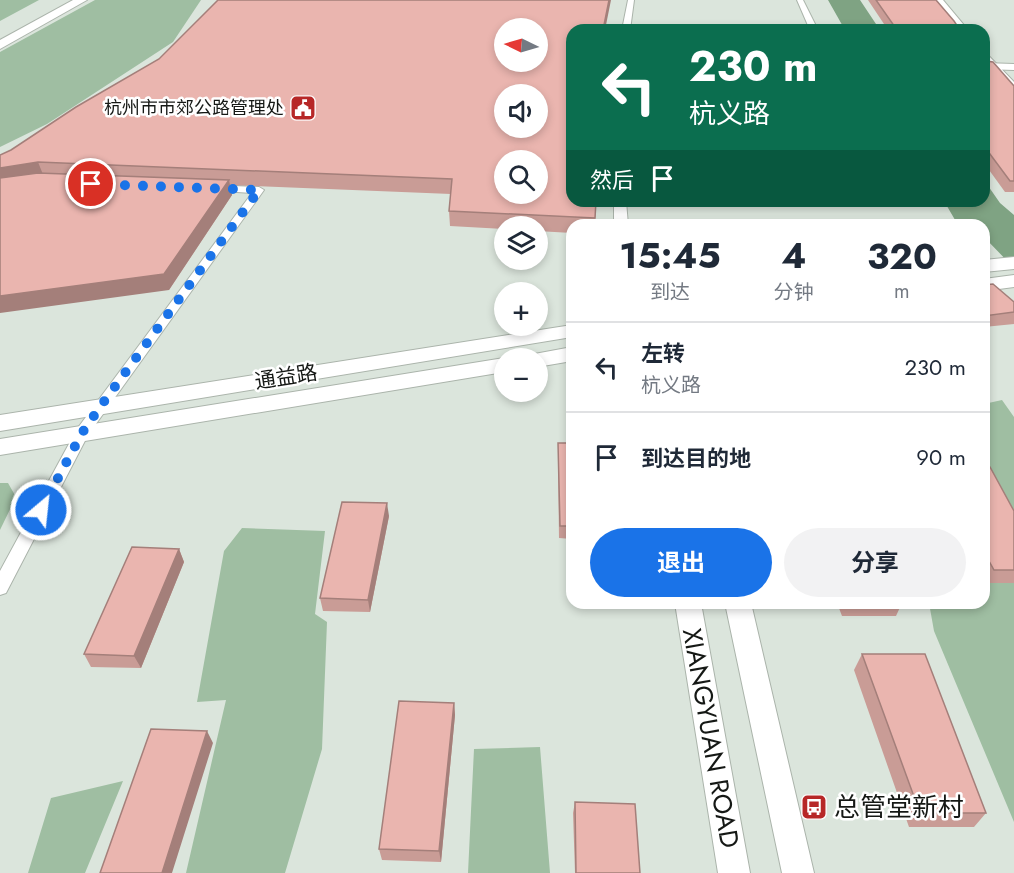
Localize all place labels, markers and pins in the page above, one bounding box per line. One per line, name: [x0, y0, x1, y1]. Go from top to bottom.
public building icon: 杭州市市郊公路管理处: [288, 93, 318, 123]
place label: 杭州市市郊公路管理处: [104, 95, 284, 121]
pin: [65, 158, 116, 209]
place label: 总管堂新村: [834, 788, 964, 826]
bus stop icon: 总管堂新村: [799, 792, 829, 822]

